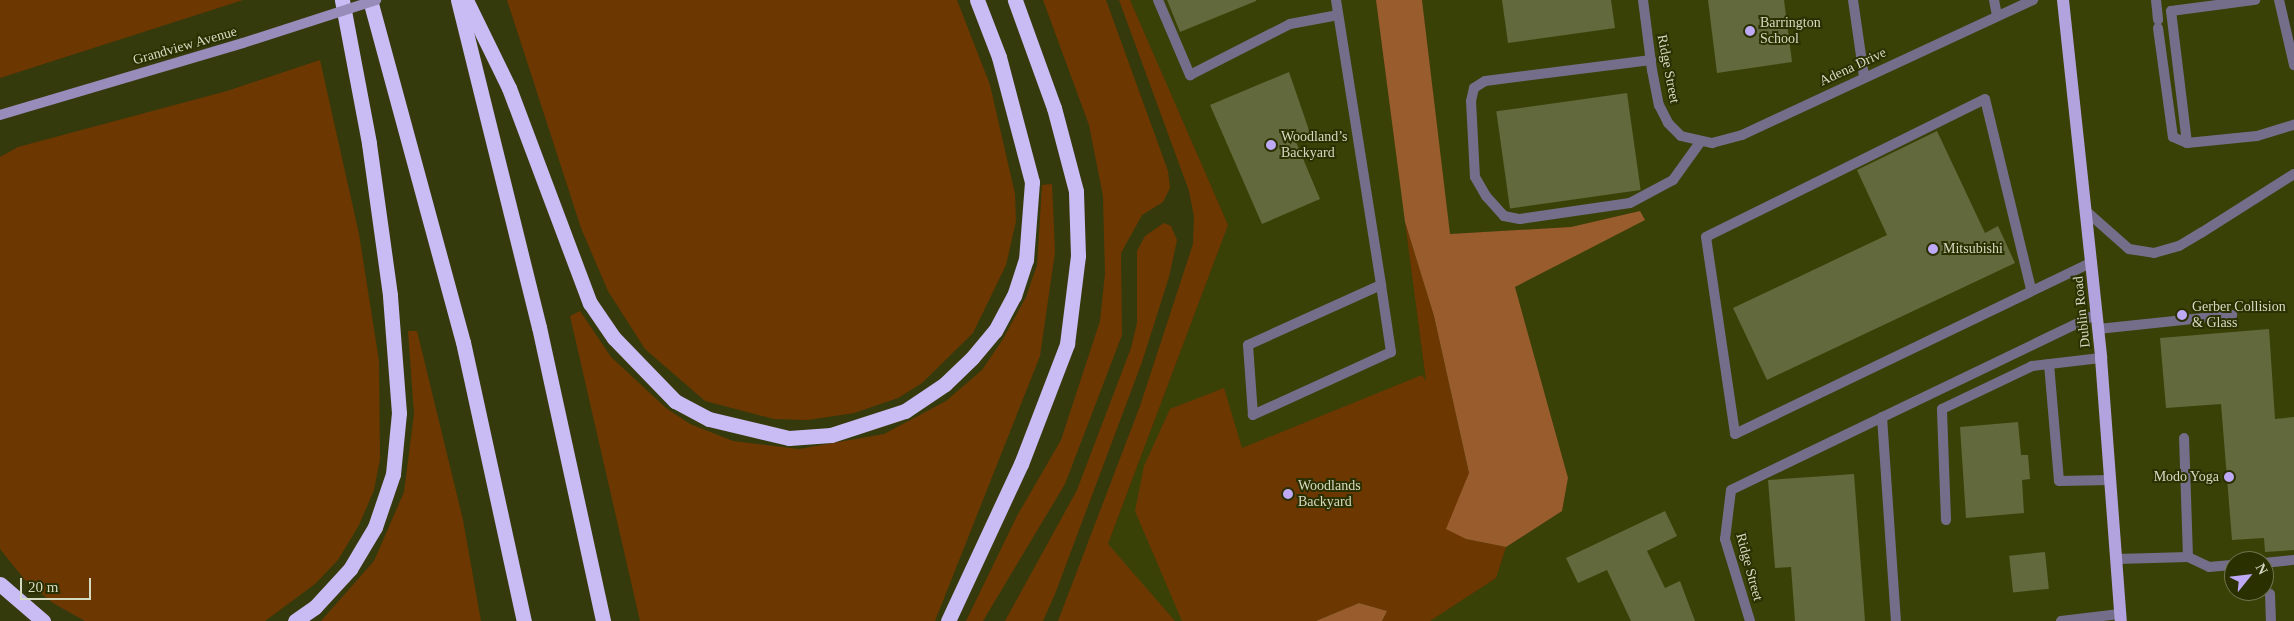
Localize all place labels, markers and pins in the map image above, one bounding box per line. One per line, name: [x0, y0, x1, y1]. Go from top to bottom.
place label: Barrington School: [1760, 15, 1821, 48]
marker: Barrington School: [1744, 25, 1756, 37]
place label: Woodland’s Backyard: [1281, 129, 1348, 162]
marker: Woodland’s Backyard: [1265, 139, 1277, 151]
place label: Mitsubishi: [1943, 241, 2003, 257]
marker: Mitsubishi: [1927, 243, 1939, 255]
place label: Gerber Collision & Glass: [2192, 299, 2286, 332]
marker: Gerber Collision & Glass: [2176, 309, 2188, 321]
place label: Modo Yoga: [2153, 469, 2219, 485]
marker: Modo Yoga: [2223, 471, 2235, 483]
place label: Woodlands Backyard: [1298, 478, 1361, 511]
marker: Woodlands Backyard: [1282, 488, 1294, 500]

